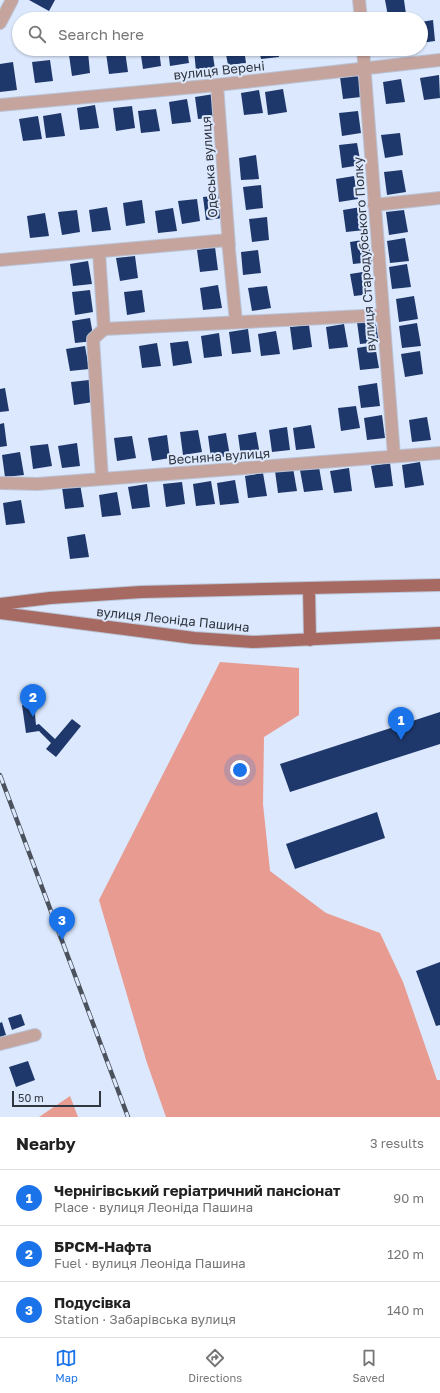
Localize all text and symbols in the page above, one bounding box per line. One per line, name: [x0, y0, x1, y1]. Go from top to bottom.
search box: [12, 12, 428, 56]
icon: search: [26, 23, 48, 45]
text: Search here: [58, 25, 144, 43]
street label: вулиця Верені: [173, 57, 265, 83]
street label: Одеська вулиця: [197, 116, 221, 218]
street label: вулиця Стародубського Полку: [349, 155, 379, 352]
street label: Весняна вулиця: [167, 444, 271, 468]
street label: вулиця Леоніда Пашина: [96, 603, 250, 635]
pin: 2: [20, 684, 46, 717]
pin: 1: [388, 707, 414, 740]
your location: [230, 760, 250, 780]
pin: 3: [49, 907, 75, 940]
scale bar: [12, 1089, 101, 1108]
text: 50 m: [18, 1091, 44, 1104]
text: Nearby: [16, 1133, 76, 1154]
text: 3 results: [370, 1135, 424, 1151]
text: Чернігівський геріатричний пансіонат: [54, 1181, 341, 1199]
text: 1: [26, 1190, 32, 1206]
text: 90 m: [393, 1190, 424, 1206]
text: Place · вулиця Леоніда Пашина: [54, 1199, 253, 1215]
text: БРСМ-Нафта: [54, 1237, 152, 1255]
text: 2: [25, 1246, 33, 1262]
text: 120 m: [387, 1246, 424, 1262]
text: Fuel · вулиця Леоніда Пашина: [54, 1255, 246, 1271]
text: Подусівка: [54, 1293, 131, 1311]
text: 3: [25, 1302, 33, 1318]
text: 140 m: [387, 1302, 424, 1318]
text: Station · Забарівська вулиця: [54, 1311, 236, 1327]
tab: Map: [55, 1347, 78, 1384]
tab: Directions: [188, 1347, 242, 1384]
tab: Saved: [353, 1347, 385, 1384]

